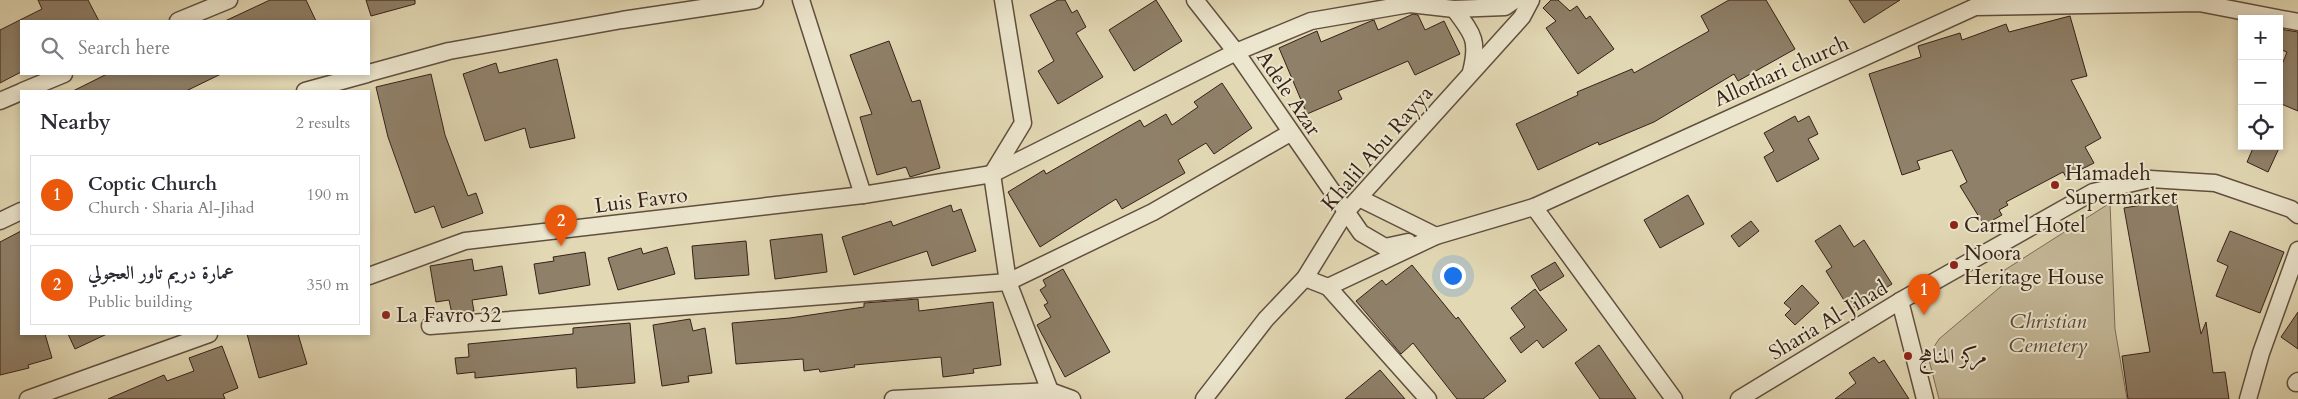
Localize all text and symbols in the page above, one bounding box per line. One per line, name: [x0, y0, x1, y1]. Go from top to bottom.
map controls: [2238, 15, 2283, 150]
button: +: [2238, 15, 2283, 60]
search box: [20, 20, 370, 75]
street label: Allothari church: [1709, 29, 1854, 114]
icon: search: [38, 34, 66, 62]
text: Search here: [78, 35, 170, 61]
street label: Adele Azar: [1249, 45, 1328, 142]
button: −: [2238, 60, 2283, 105]
street label: Khalil Abu Rayya: [1315, 80, 1440, 217]
button: locate: [2238, 105, 2283, 150]
text: Nearby: [40, 108, 111, 137]
text: 2 results: [296, 112, 350, 134]
place label: Hamadeh Supermarket: [2065, 159, 2178, 212]
text: Coptic Church: [88, 171, 217, 197]
marker: Hamadeh Supermarket: [2049, 179, 2061, 191]
street label: Luis Favro: [593, 180, 689, 221]
text: 1: [53, 184, 61, 206]
text: 190 m: [307, 184, 349, 206]
text: Church · Sharia Al-Jihad: [88, 197, 254, 219]
pin: 2: [545, 205, 577, 246]
place label: Carmel Hotel: [1964, 211, 2086, 240]
marker: Carmel Hotel: [1948, 219, 1960, 231]
place label: Noora Heritage House: [1964, 239, 2104, 292]
marker: Noora Heritage House: [1948, 259, 1960, 271]
text: عمارة دريم تاور العجولي: [88, 260, 234, 286]
your location: [1440, 263, 1466, 289]
text: 2: [53, 274, 61, 296]
text: 350 m: [307, 274, 349, 296]
street label: Sharia Al-Jihad: [1763, 274, 1893, 367]
pin: 1: [1908, 274, 1940, 315]
text: Public building: [88, 291, 192, 313]
place label: La Favro 32: [396, 301, 501, 330]
park label: Christian Cemetery: [2009, 307, 2087, 360]
marker: La Favro 32: [380, 309, 392, 321]
place label: مركز المناهج: [1918, 342, 1987, 374]
marker: مركز المناهج: [1902, 350, 1914, 362]

